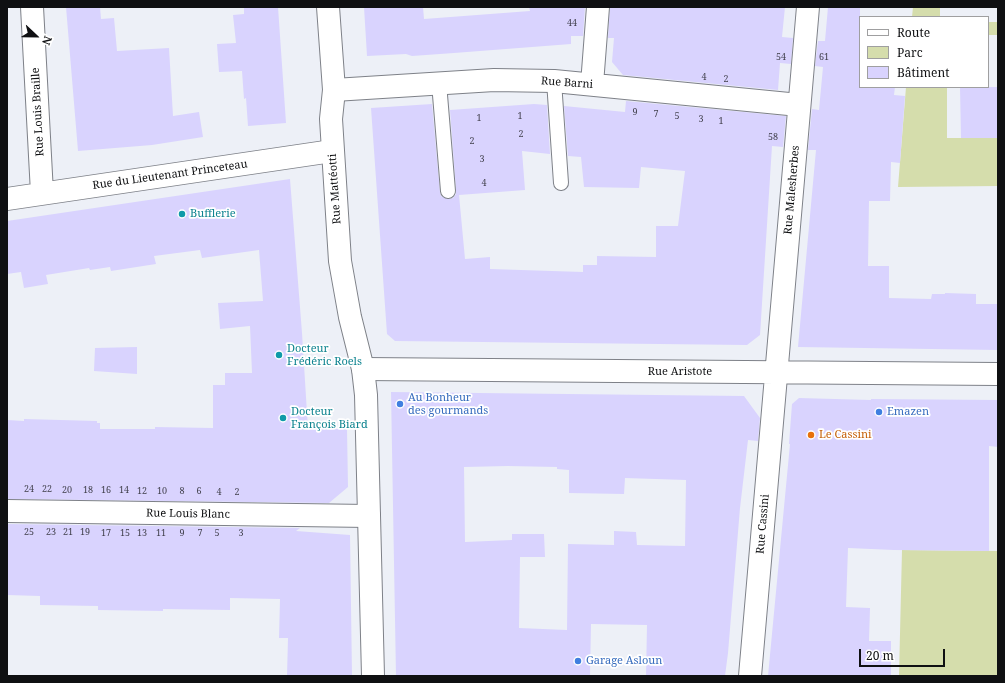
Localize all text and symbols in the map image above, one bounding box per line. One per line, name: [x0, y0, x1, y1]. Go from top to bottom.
north arrow: [16, 16, 56, 56]
legend: [859, 16, 989, 88]
house number: 44: [567, 18, 577, 28]
text: Route: [897, 24, 930, 41]
text: N: [39, 34, 56, 48]
text: Parc: [897, 44, 923, 61]
house number: 54: [776, 52, 786, 62]
house number: 61: [819, 52, 829, 62]
text: Bâtiment: [897, 64, 949, 81]
street label: Rue Louis Braille: [29, 67, 47, 157]
house number: 4: [701, 72, 707, 82]
house number: 2: [723, 74, 729, 84]
street label: Rue Barni: [541, 75, 593, 91]
house number: 9: [632, 107, 638, 117]
house number: 7: [653, 109, 659, 119]
house number: 1: [517, 111, 523, 121]
house number: 5: [674, 111, 680, 121]
house number: 1: [476, 113, 482, 123]
house number: 3: [698, 114, 704, 124]
house number: 1: [718, 116, 724, 126]
house number: 2: [518, 129, 524, 139]
house number: 58: [768, 132, 778, 142]
house number: 2: [469, 136, 475, 146]
street label: Rue Malesherbes: [782, 145, 802, 235]
street label: Rue Mattéotti: [326, 153, 344, 225]
house number: 3: [479, 154, 485, 164]
street label: Rue du Lieutenant Princeteau: [92, 158, 248, 192]
house number: 4: [481, 178, 487, 188]
place label: Bufflerie: [190, 207, 236, 221]
marker: Bufflerie: [177, 209, 187, 219]
place label: Docteur Frédéric Roels: [287, 342, 362, 368]
marker: Docteur Frédéric Roels: [274, 350, 284, 360]
street label: Rue Aristote: [648, 365, 712, 379]
place label: Au Bonheur des gourmands: [408, 391, 488, 417]
marker: Au Bonheur des gourmands: [395, 399, 405, 409]
place label: Docteur François Biard: [291, 405, 368, 431]
place label: Emazen: [887, 405, 929, 419]
marker: Emazen: [874, 407, 884, 417]
marker: Docteur François Biard: [278, 413, 288, 423]
place label: Le Cassini: [819, 428, 872, 442]
marker: Le Cassini: [806, 430, 816, 440]
house number: 24: [24, 484, 34, 494]
house number: 22: [42, 484, 52, 494]
house number: 20: [62, 485, 72, 495]
house number: 18: [83, 485, 93, 495]
house number: 16: [101, 485, 111, 495]
house number: 14: [119, 485, 129, 495]
house number: 12: [137, 486, 147, 496]
house number: 10: [157, 486, 167, 496]
house number: 8: [179, 486, 185, 496]
house number: 6: [196, 486, 202, 496]
house number: 4: [216, 487, 222, 497]
house number: 2: [234, 487, 240, 497]
street label: Rue Cassini: [754, 494, 772, 554]
street label: Rue Louis Blanc: [146, 507, 230, 521]
house number: 25: [24, 527, 34, 537]
house number: 23: [46, 527, 56, 537]
house number: 21: [63, 527, 73, 537]
house number: 19: [80, 527, 90, 537]
house number: 17: [101, 528, 111, 538]
house number: 15: [120, 528, 130, 538]
house number: 13: [137, 528, 147, 538]
house number: 11: [156, 528, 166, 538]
house number: 9: [179, 528, 185, 538]
house number: 7: [197, 528, 203, 538]
house number: 5: [214, 528, 220, 538]
house number: 3: [238, 528, 244, 538]
scale bar: [861, 641, 947, 667]
text: 20 m: [866, 647, 894, 664]
place label: Garage Asloun: [586, 654, 662, 668]
marker: Garage Asloun: [573, 656, 583, 666]

